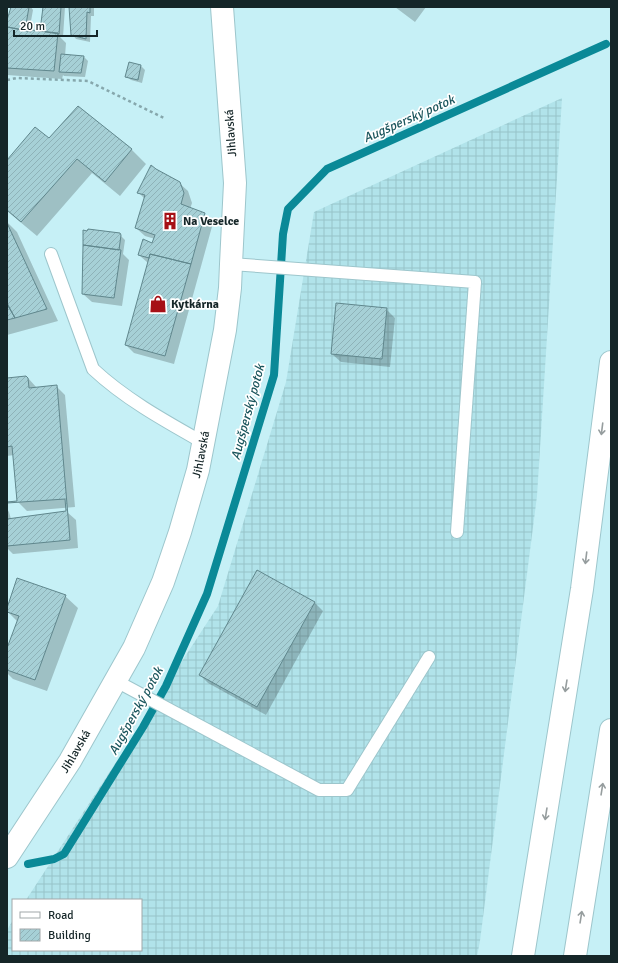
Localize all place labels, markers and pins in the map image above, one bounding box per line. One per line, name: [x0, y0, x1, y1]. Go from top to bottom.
building icon: Na Veselce: [160, 211, 180, 231]
place label: Na Veselce: [183, 214, 239, 229]
shop icon: Kytkárna: [148, 294, 168, 314]
place label: Kytkárna: [171, 297, 219, 312]

